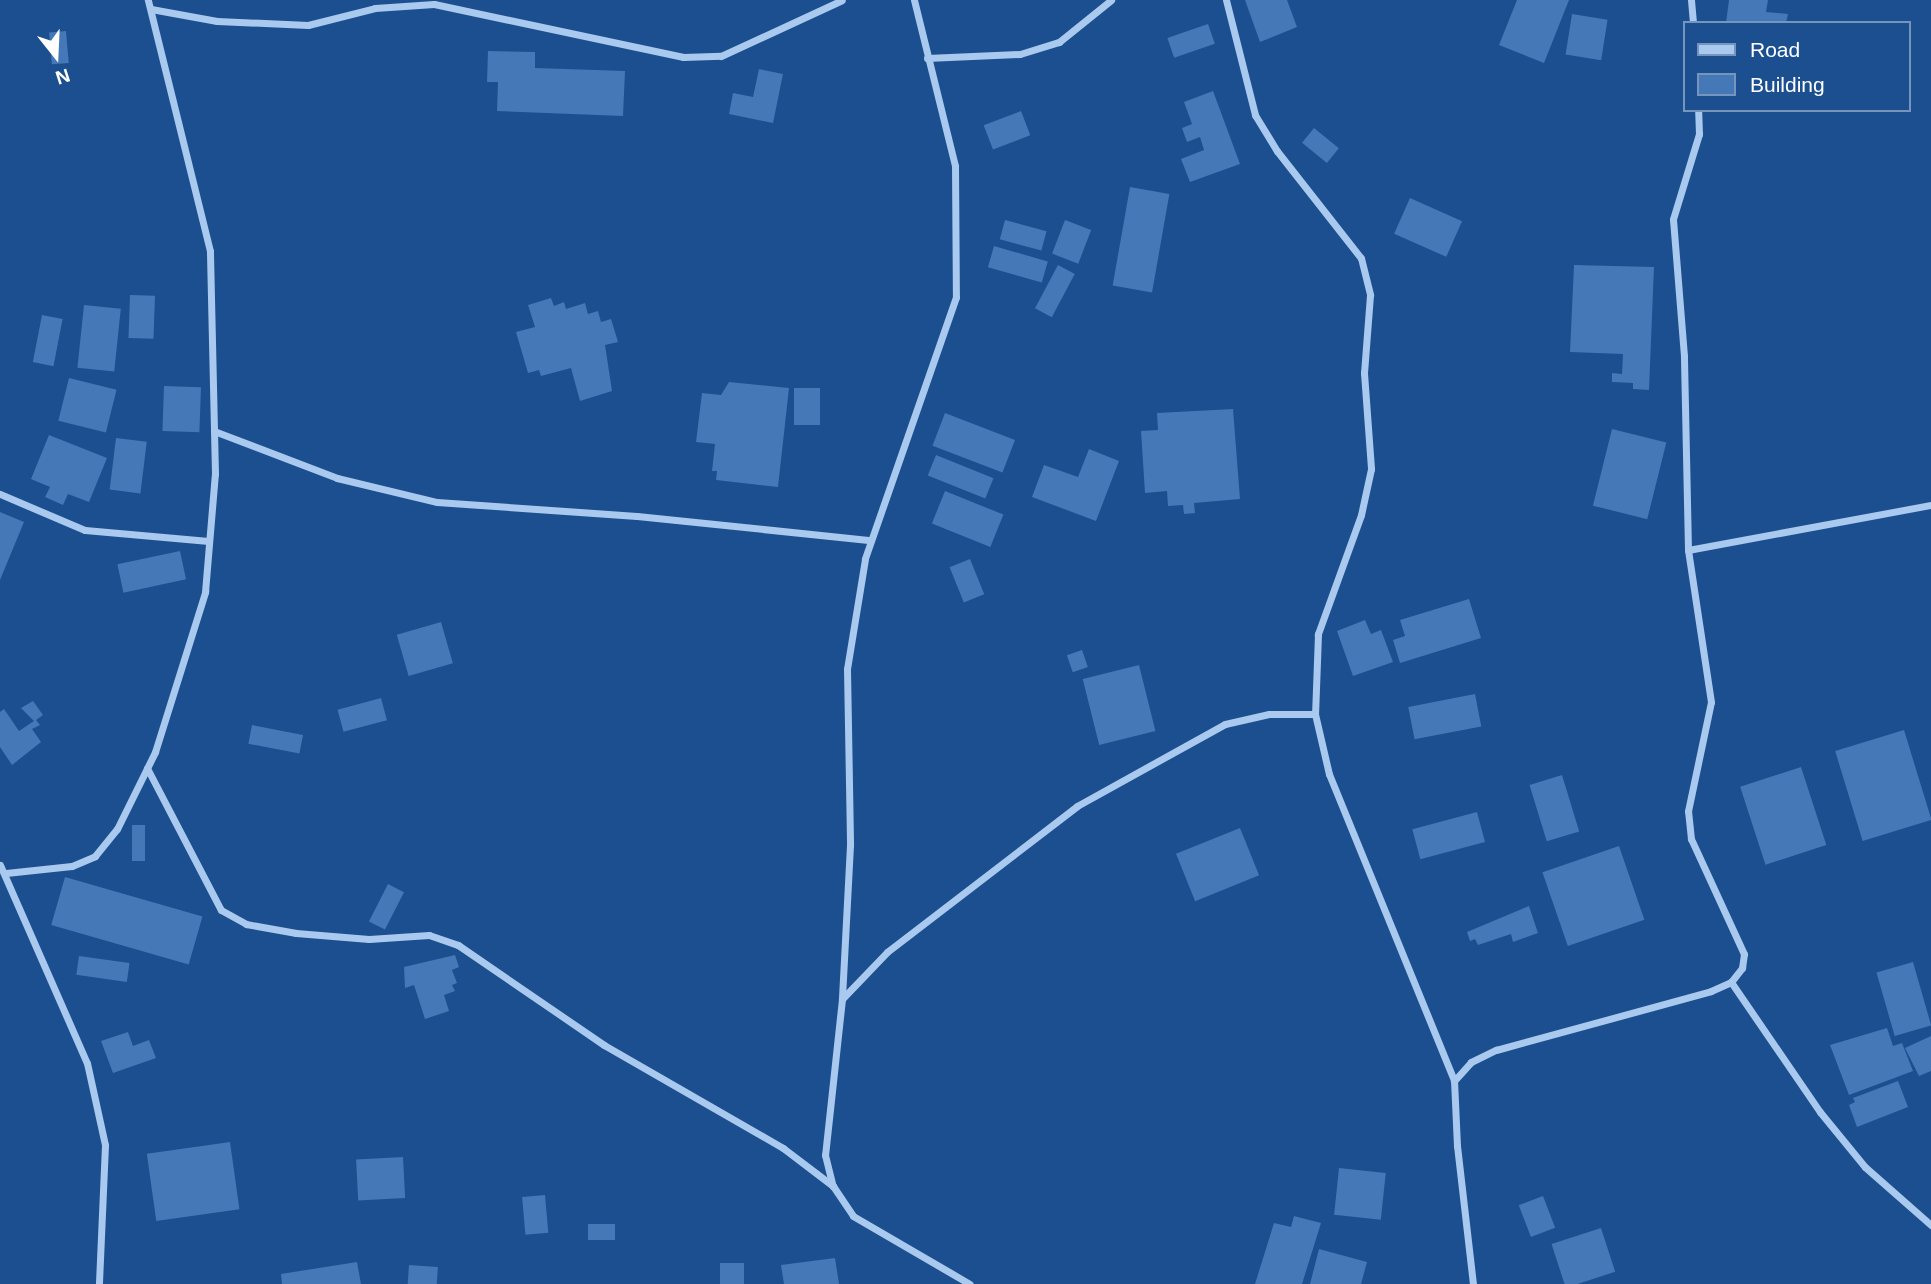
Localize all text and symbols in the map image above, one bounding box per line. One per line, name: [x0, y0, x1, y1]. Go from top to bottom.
north arrow: [21, 21, 91, 91]
legend: [1682, 21, 1910, 112]
text: Road: [1750, 38, 1800, 61]
text: N: [53, 64, 72, 89]
text: Building: [1750, 73, 1825, 96]

